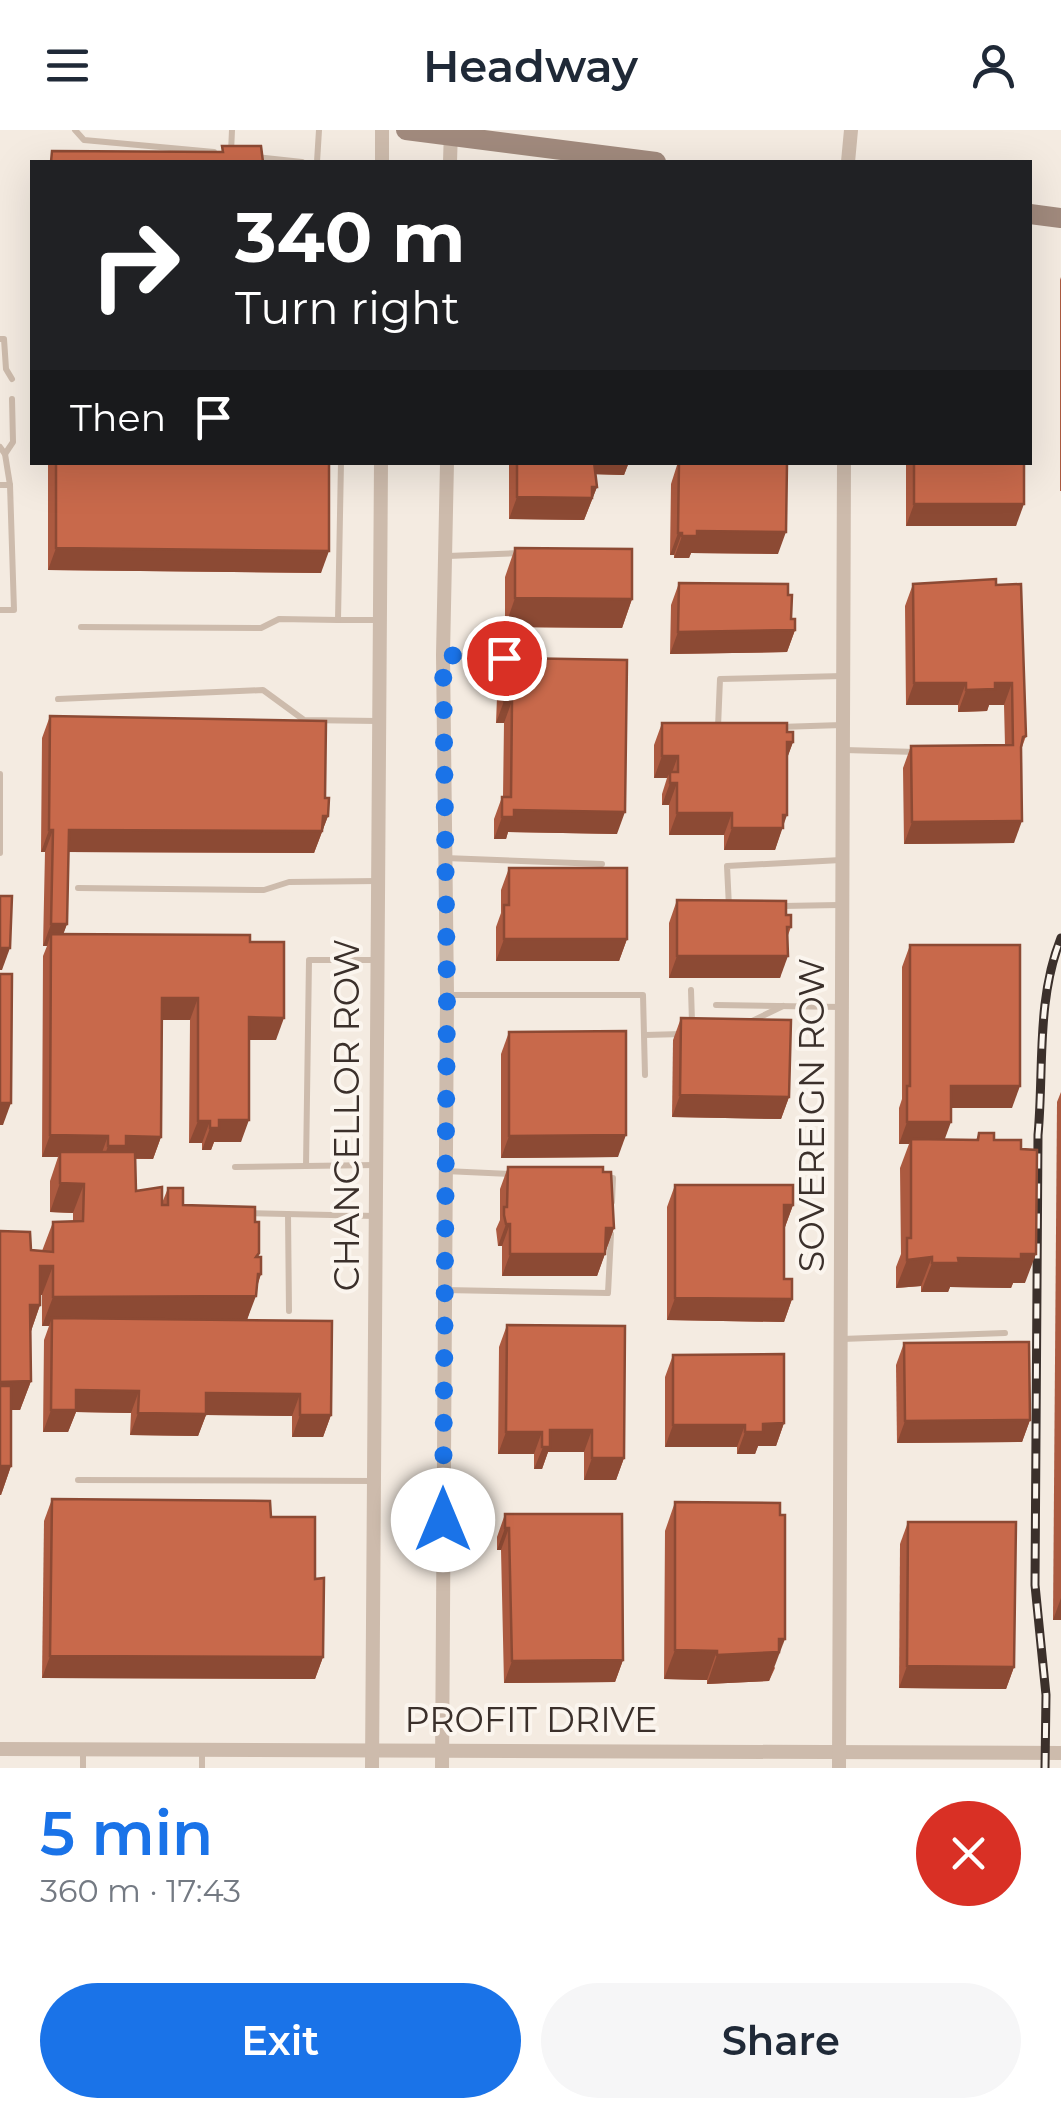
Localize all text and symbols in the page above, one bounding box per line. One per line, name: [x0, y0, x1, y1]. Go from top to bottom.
icon: menu: [40, 38, 95, 93]
text: Headway: [423, 38, 638, 93]
icon: person: [966, 38, 1021, 93]
text: 340 m: [235, 194, 465, 280]
icon: right: [70, 200, 200, 330]
text: Turn right: [235, 280, 460, 335]
icon: arrive: [186, 390, 241, 445]
text: Then: [70, 394, 166, 441]
pin: [462, 616, 547, 701]
icon: arrive: [477, 631, 532, 686]
street label: CHANCELLOR ROW: [325, 939, 368, 1291]
street label: SOVEREIGN ROW: [790, 958, 833, 1272]
position arrow: [391, 1468, 495, 1572]
street label: PROFIT DRIVE: [404, 1698, 658, 1741]
text: 5 min: [40, 1797, 213, 1870]
button: close: [916, 1801, 1021, 1906]
text: 360 m · 17:43: [40, 1871, 241, 1910]
button: Exit: [40, 1983, 521, 2098]
button: Share: [541, 1983, 1021, 2098]

